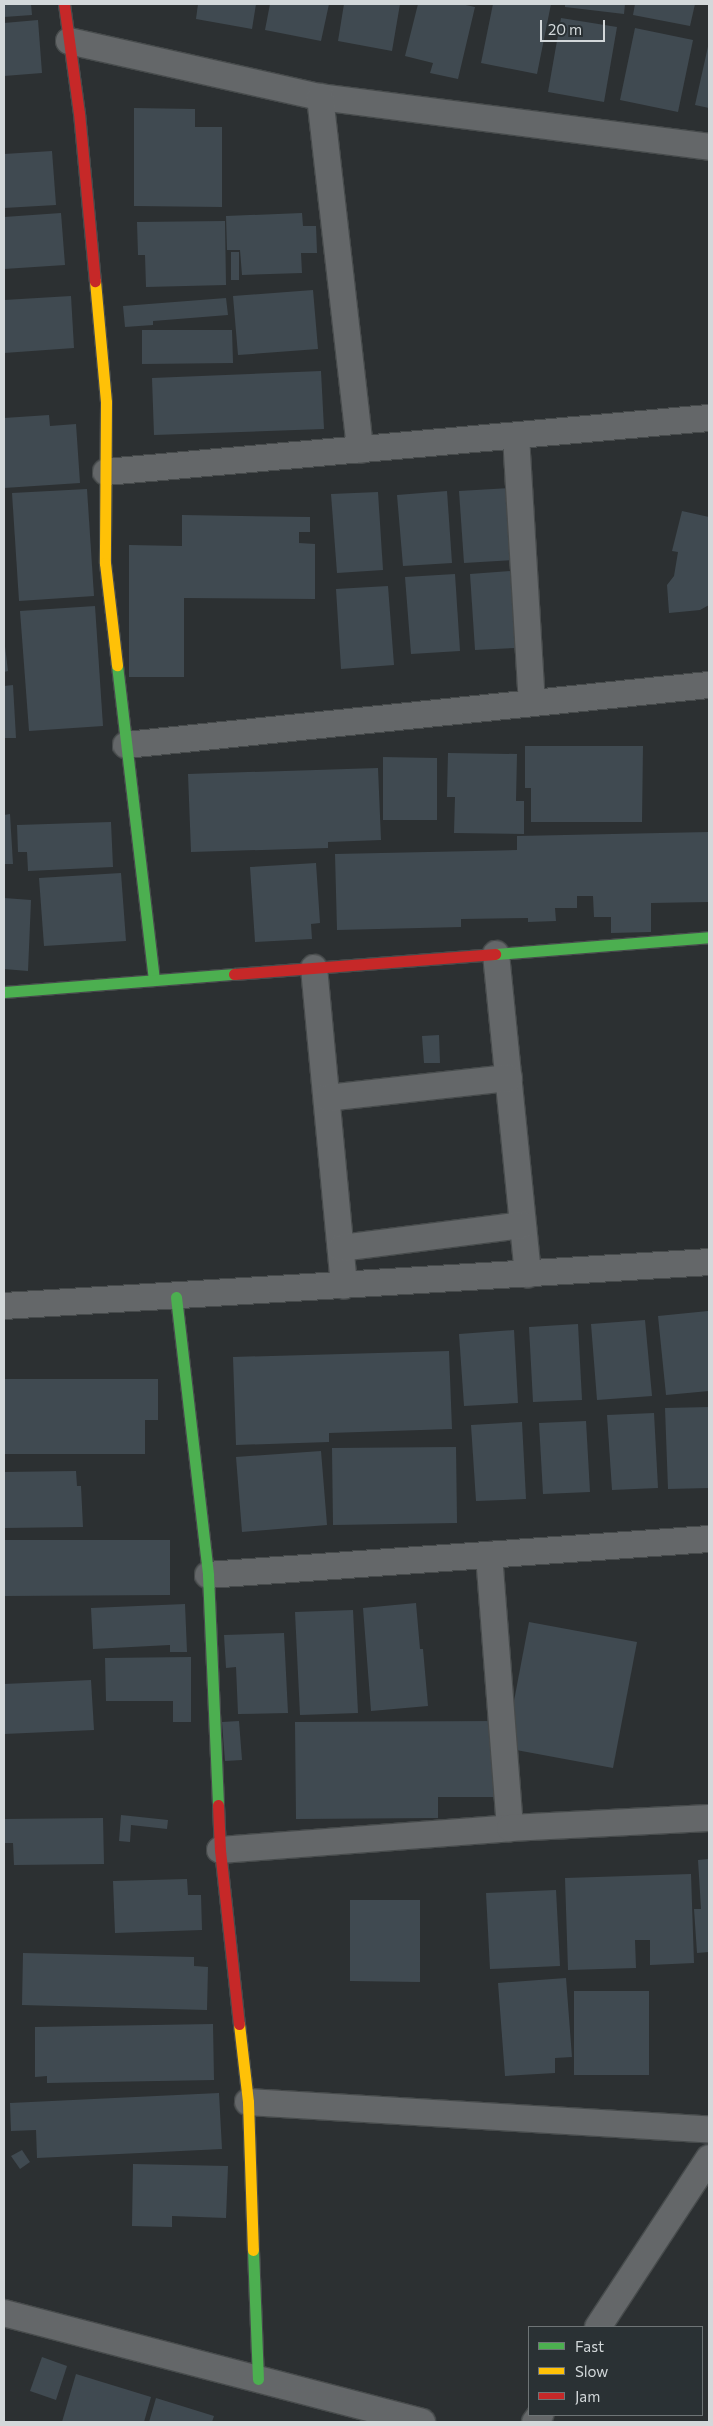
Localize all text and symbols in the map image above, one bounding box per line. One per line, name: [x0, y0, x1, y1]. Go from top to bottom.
scale bar: [543, 10, 608, 42]
text: 20 m: [548, 20, 582, 38]
legend: [528, 2326, 703, 2416]
text: Fast: [575, 2337, 604, 2355]
text: Slow: [575, 2362, 608, 2380]
text: Jam: [575, 2387, 600, 2405]

